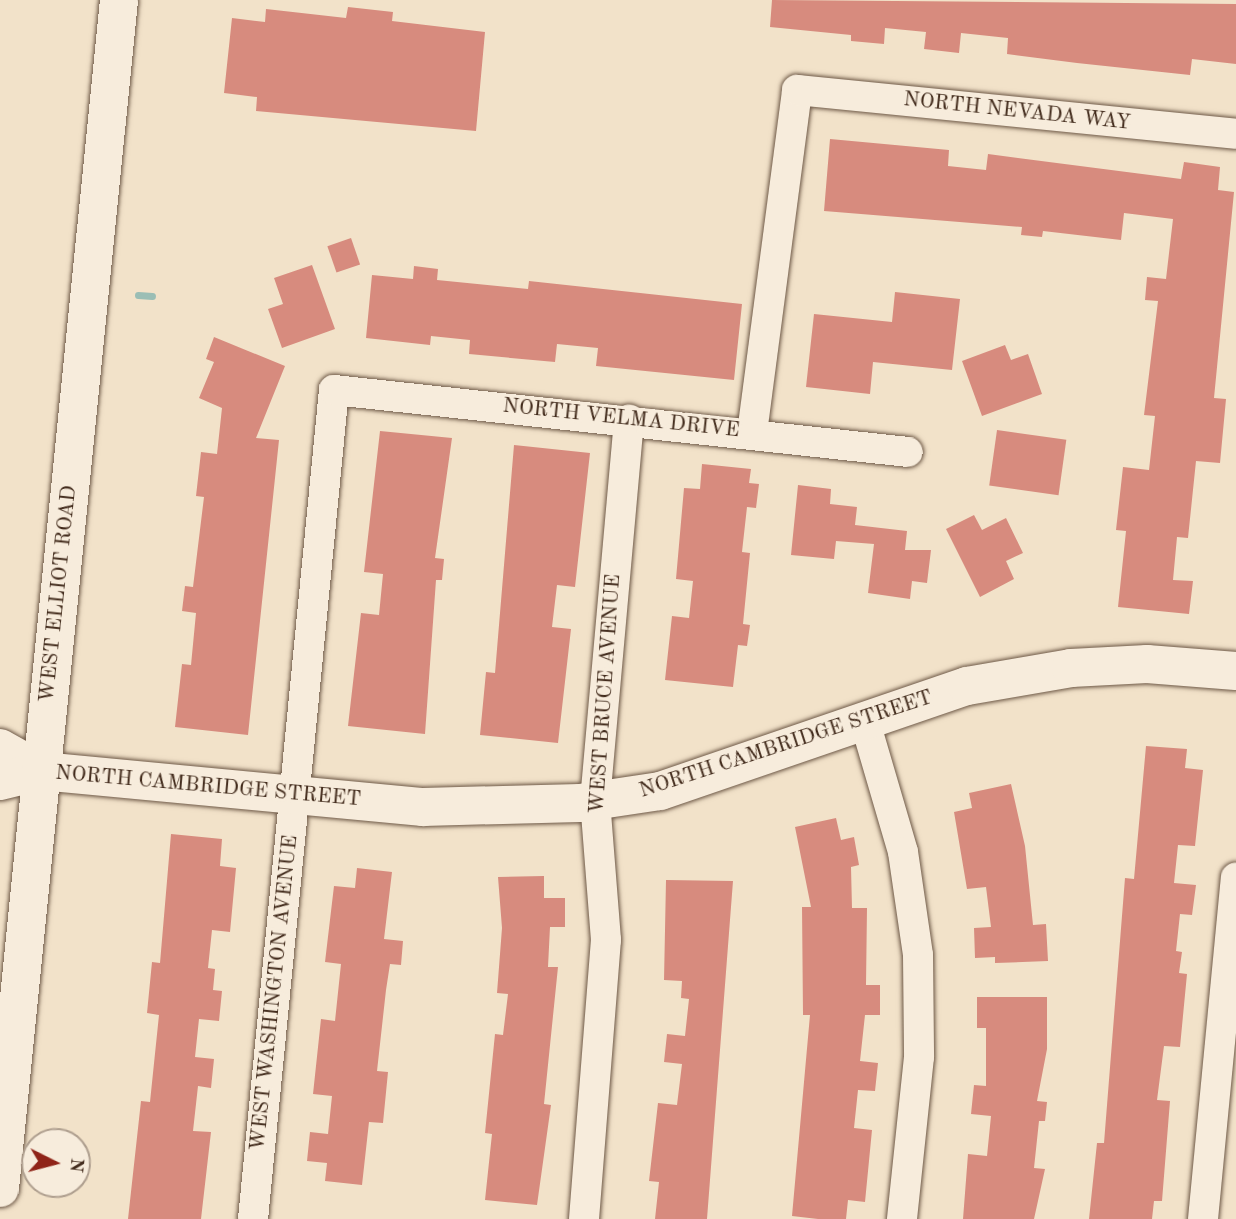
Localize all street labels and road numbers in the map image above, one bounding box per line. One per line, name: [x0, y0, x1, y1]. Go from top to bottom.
street label: NORTH NEVADA WAY: [902, 88, 1132, 136]
street label: NORTH VELMA DRIVE: [501, 394, 741, 444]
street label: WEST ELLIOT ROAD: [35, 484, 83, 704]
street label: WEST BRUCE AVENUE: [585, 573, 627, 815]
street label: NORTH CAMBRIDGE STREET: [636, 686, 936, 804]
street label: NORTH CAMBRIDGE STREET: [54, 761, 362, 813]
street label: WEST WASHINGTON AVENUE: [246, 834, 304, 1152]

